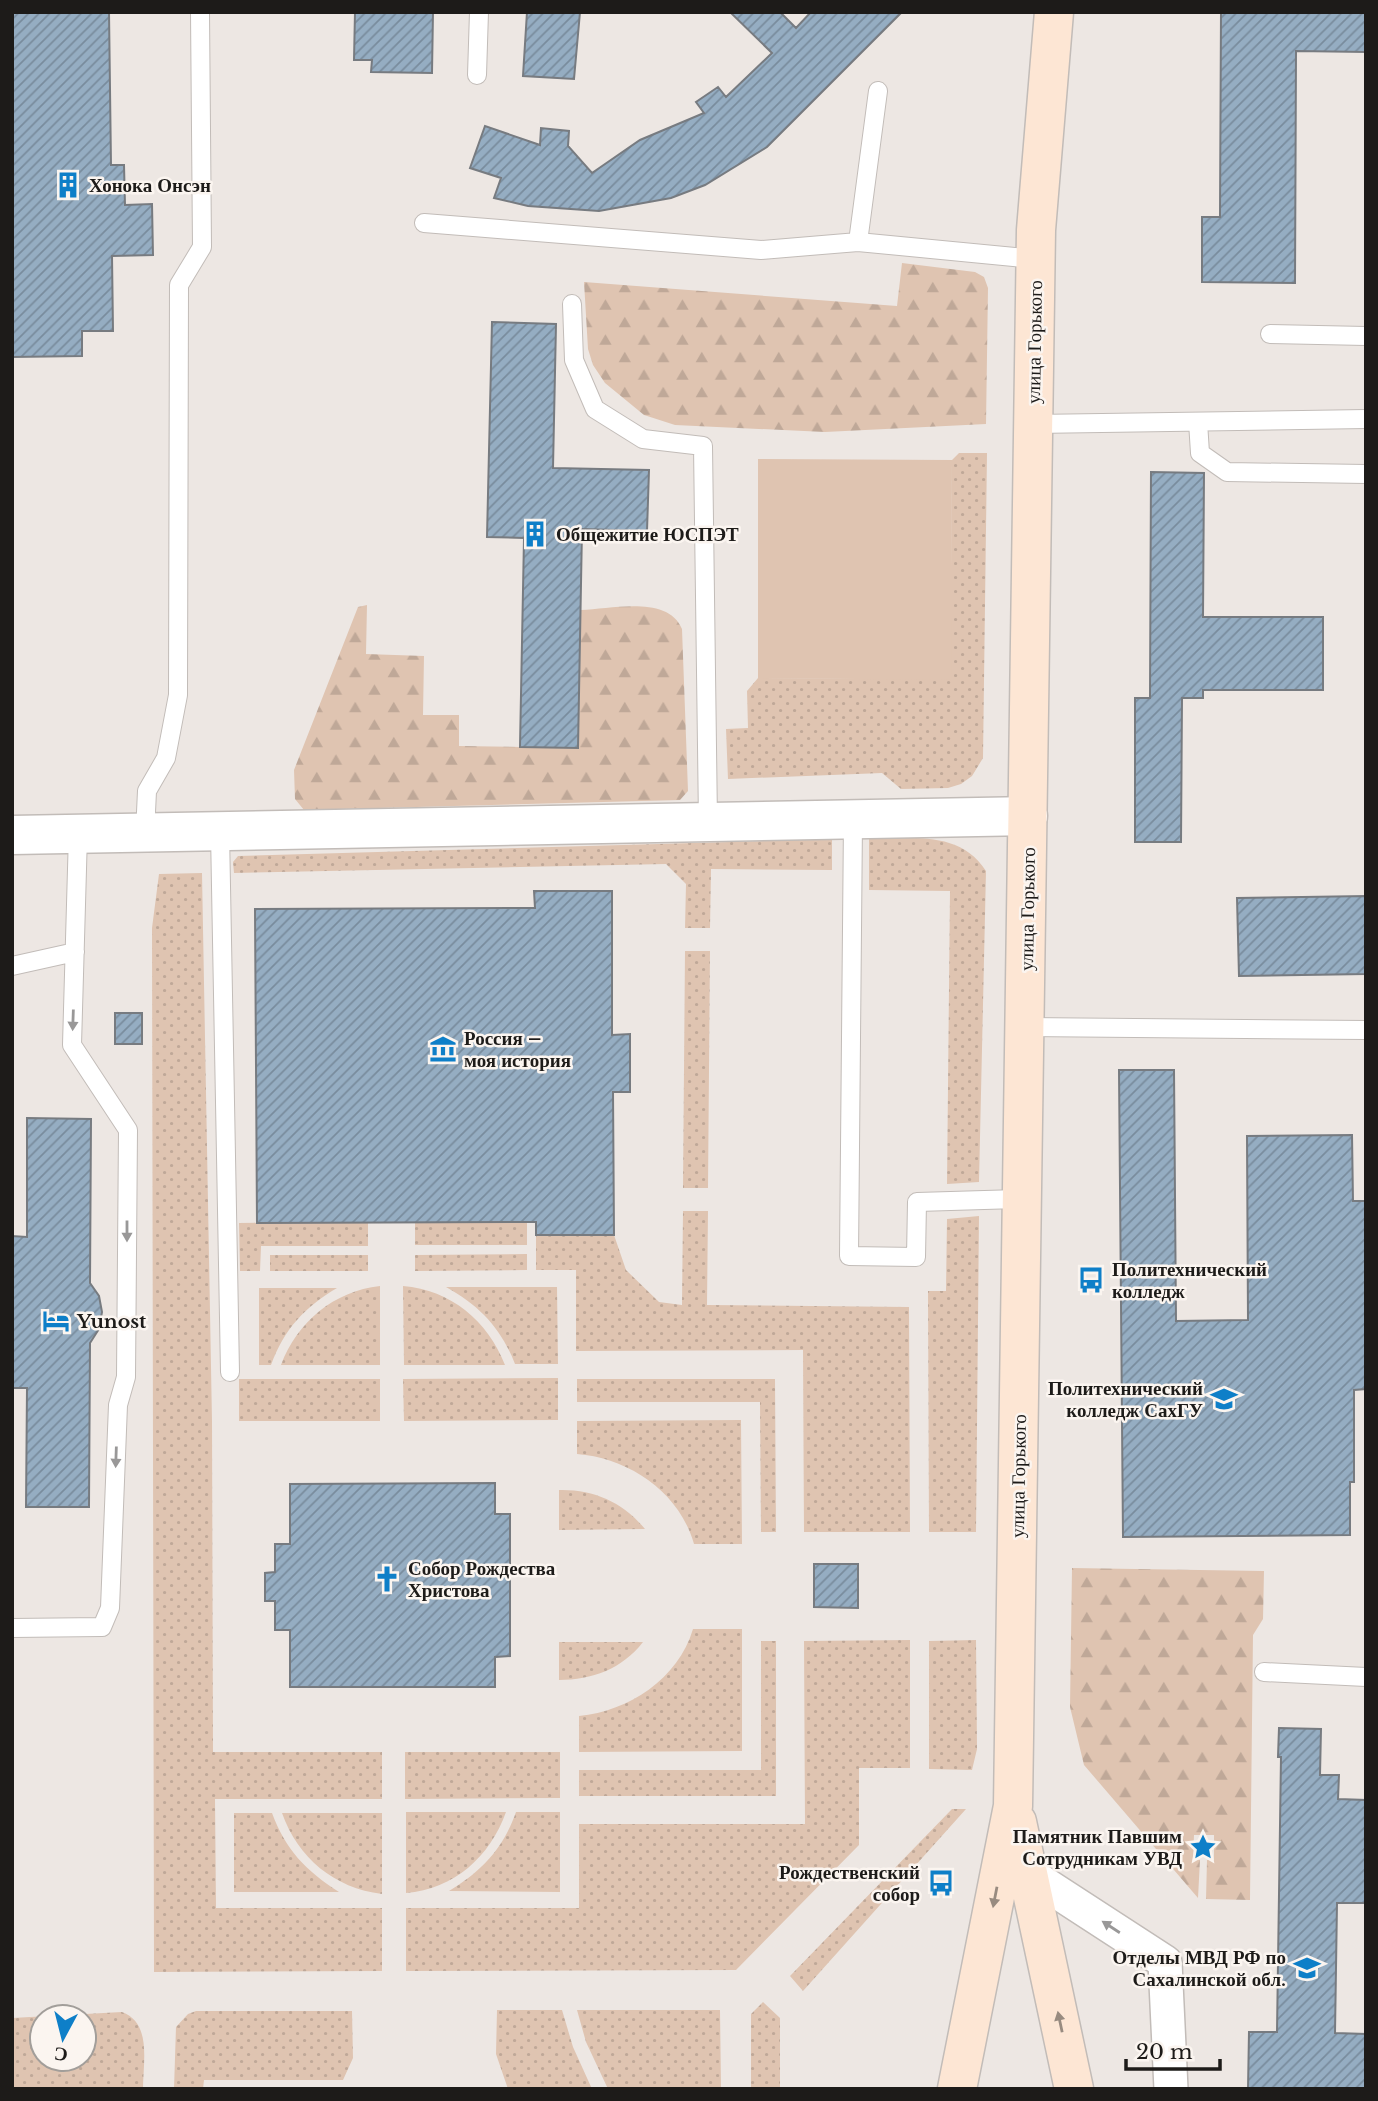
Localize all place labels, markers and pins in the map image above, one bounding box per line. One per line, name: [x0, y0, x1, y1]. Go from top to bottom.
building icon: Хонока Онсэн: [53, 170, 83, 200]
place label: Хонока Онсэн: [89, 174, 211, 197]
building icon: Общежитие ЮСПЭТ: [520, 519, 550, 549]
place label: Общежитие ЮСПЭТ: [556, 523, 739, 546]
place label: Россия – моя история: [464, 1027, 571, 1072]
museum icon: Россия – моя история: [428, 1034, 458, 1064]
place label: Политехнический колледж: [1112, 1258, 1267, 1303]
bus stop icon: Политехнический колледж: [1076, 1265, 1106, 1295]
hotel icon: Yunost: [41, 1306, 71, 1336]
place label: Yunost: [76, 1310, 147, 1333]
place label: Политехнический колледж СахГУ: [1048, 1377, 1203, 1422]
school or university icon: Политехнический колледж СахГУ: [1209, 1384, 1239, 1414]
place label: Собор Рождества Христова: [408, 1557, 556, 1602]
church icon: Собор Рождества Христова: [372, 1564, 402, 1594]
place label: Памятник Павшим Сотрудникам УВД: [1013, 1825, 1182, 1870]
place icon: Памятник Павшим Сотрудникам УВД: [1188, 1832, 1218, 1862]
place label: Рождественский собор: [779, 1861, 920, 1906]
bus stop icon: Рождественский собор: [926, 1868, 956, 1898]
place label: Отделы МВД РФ по Сахалинской обл.: [1112, 1946, 1286, 1991]
school or university icon: Отделы МВД РФ по Сахалинской обл.: [1292, 1953, 1322, 1983]

